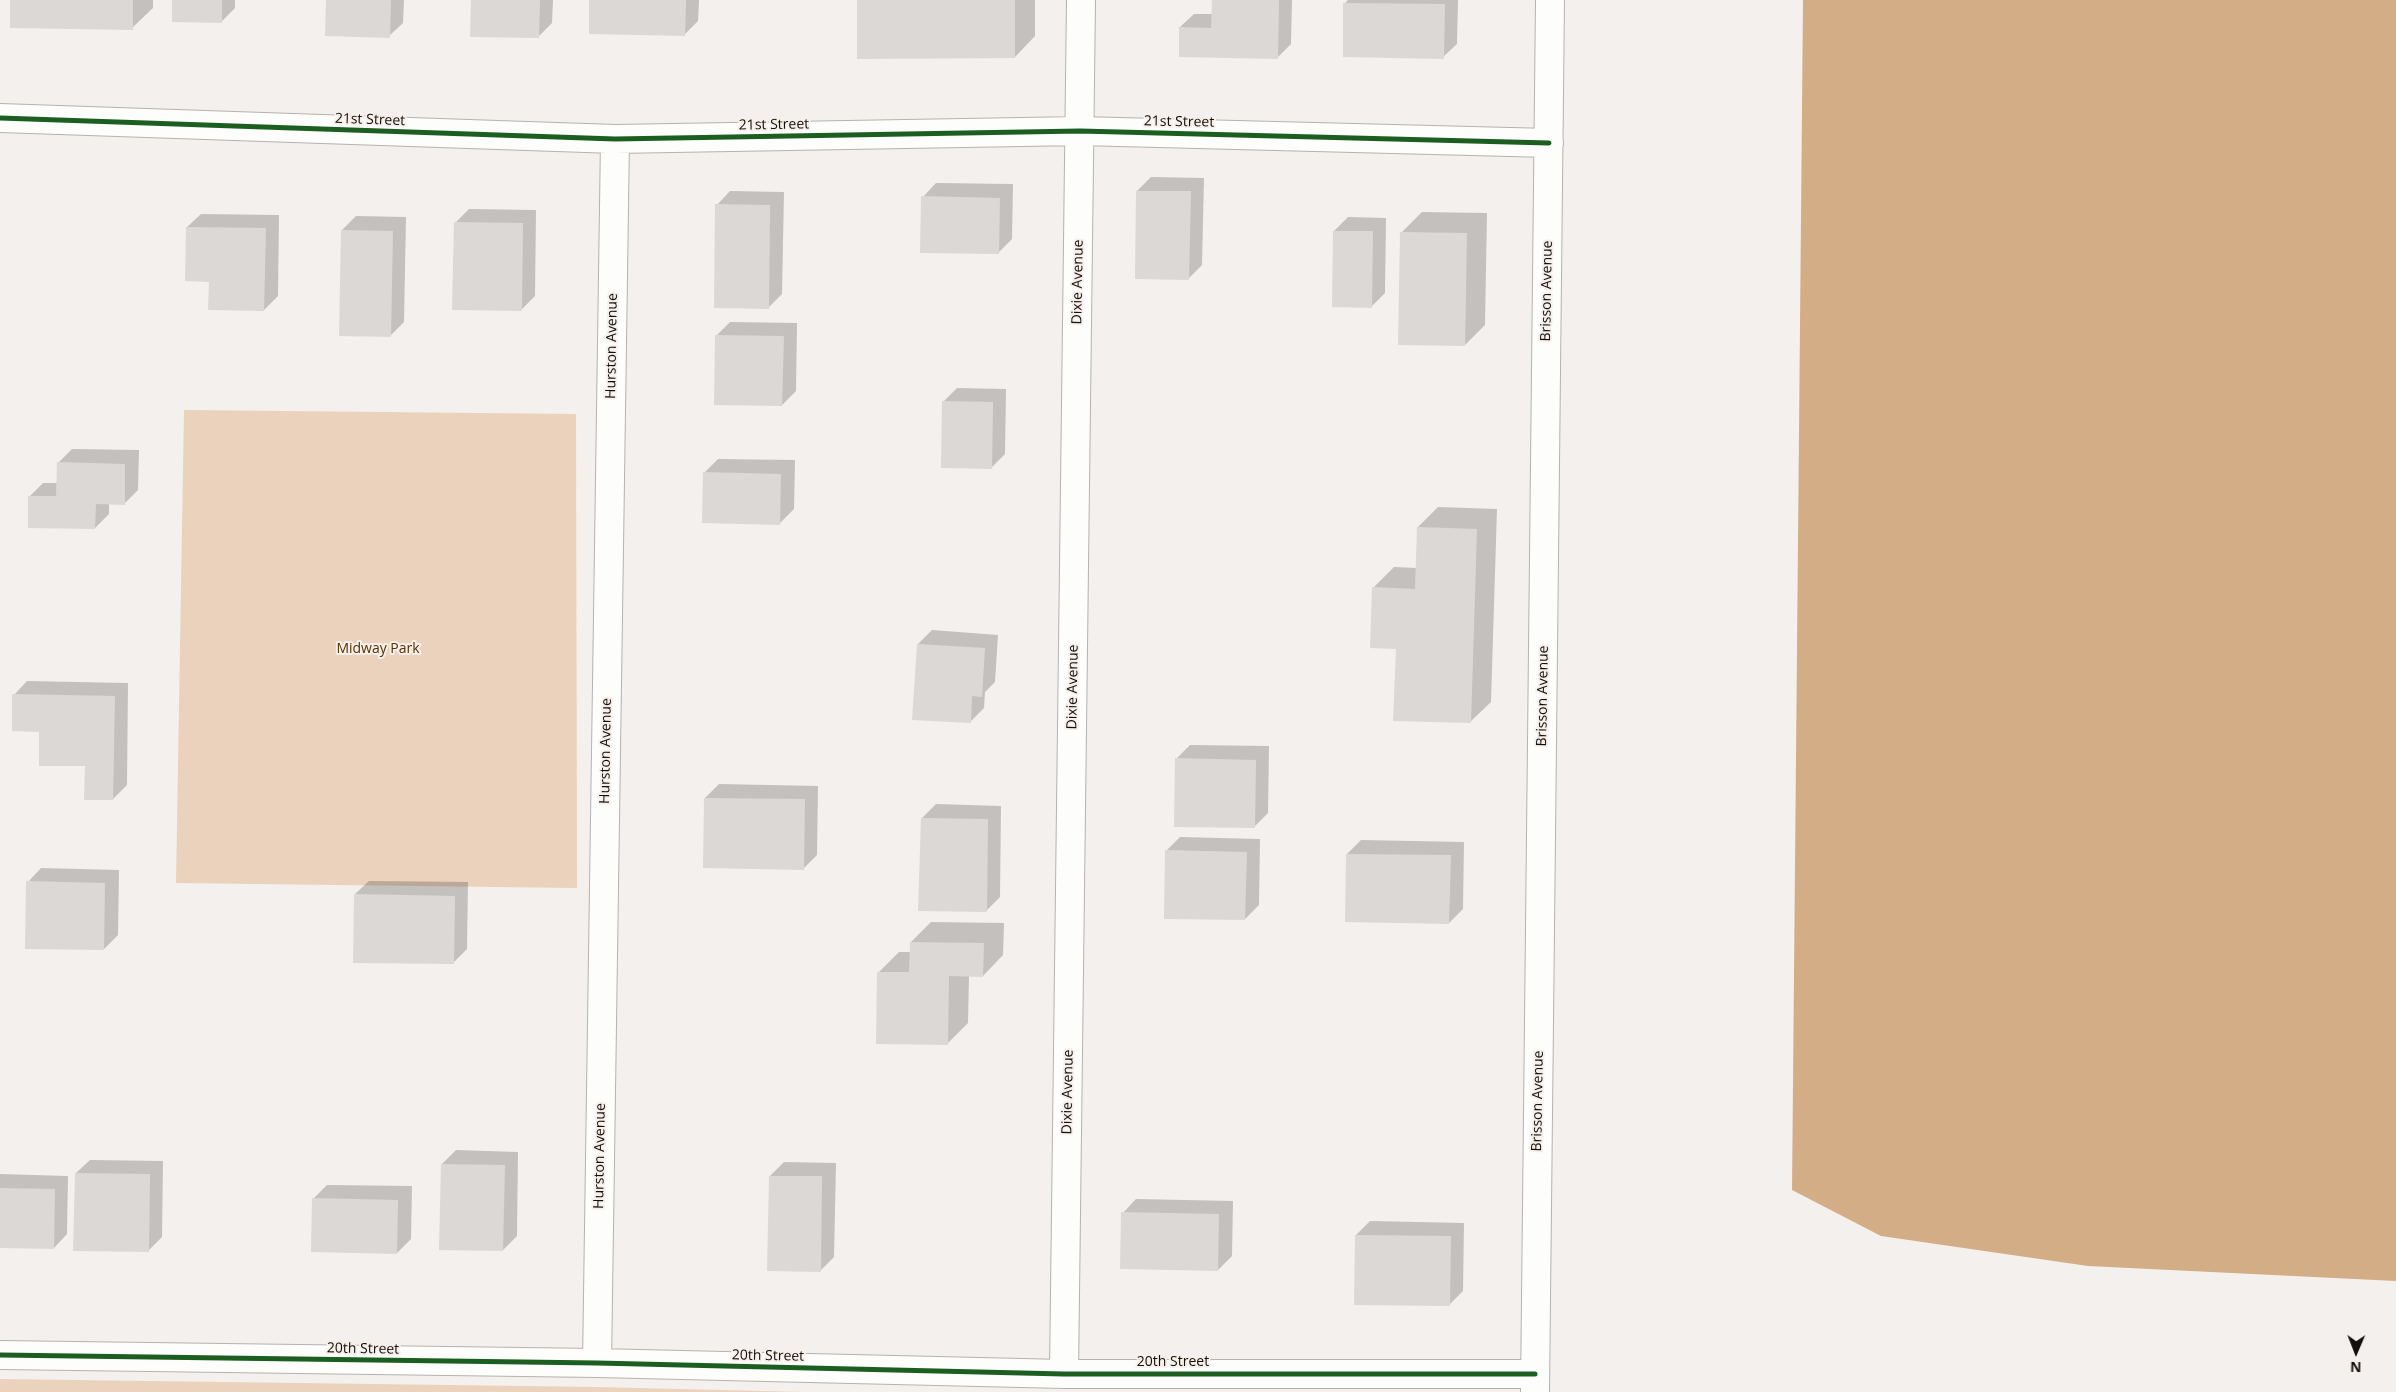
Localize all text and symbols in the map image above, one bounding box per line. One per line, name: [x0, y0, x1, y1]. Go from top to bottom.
street label: 21st Street: [335, 110, 405, 130]
street label: 21st Street: [1144, 113, 1214, 131]
street label: 21st Street: [739, 116, 809, 134]
street label: Dixie Avenue: [1069, 239, 1087, 325]
street label: Brisson Avenue: [1538, 240, 1556, 342]
street label: Hurston Avenue: [603, 293, 621, 399]
park label: Midway Park: [336, 641, 420, 657]
street label: Dixie Avenue: [1064, 644, 1082, 730]
street label: Brisson Avenue: [1534, 645, 1552, 747]
street label: Hurston Avenue: [597, 698, 615, 804]
street label: Dixie Avenue: [1059, 1049, 1077, 1135]
street label: Brisson Avenue: [1529, 1050, 1547, 1152]
street label: Hurston Avenue: [591, 1103, 609, 1209]
north arrow: [2331, 1327, 2381, 1377]
street label: 20th Street: [327, 1340, 399, 1358]
street label: 20th Street: [732, 1347, 804, 1365]
street label: 20th Street: [1137, 1354, 1209, 1370]
text: N: [2350, 1358, 2362, 1377]

